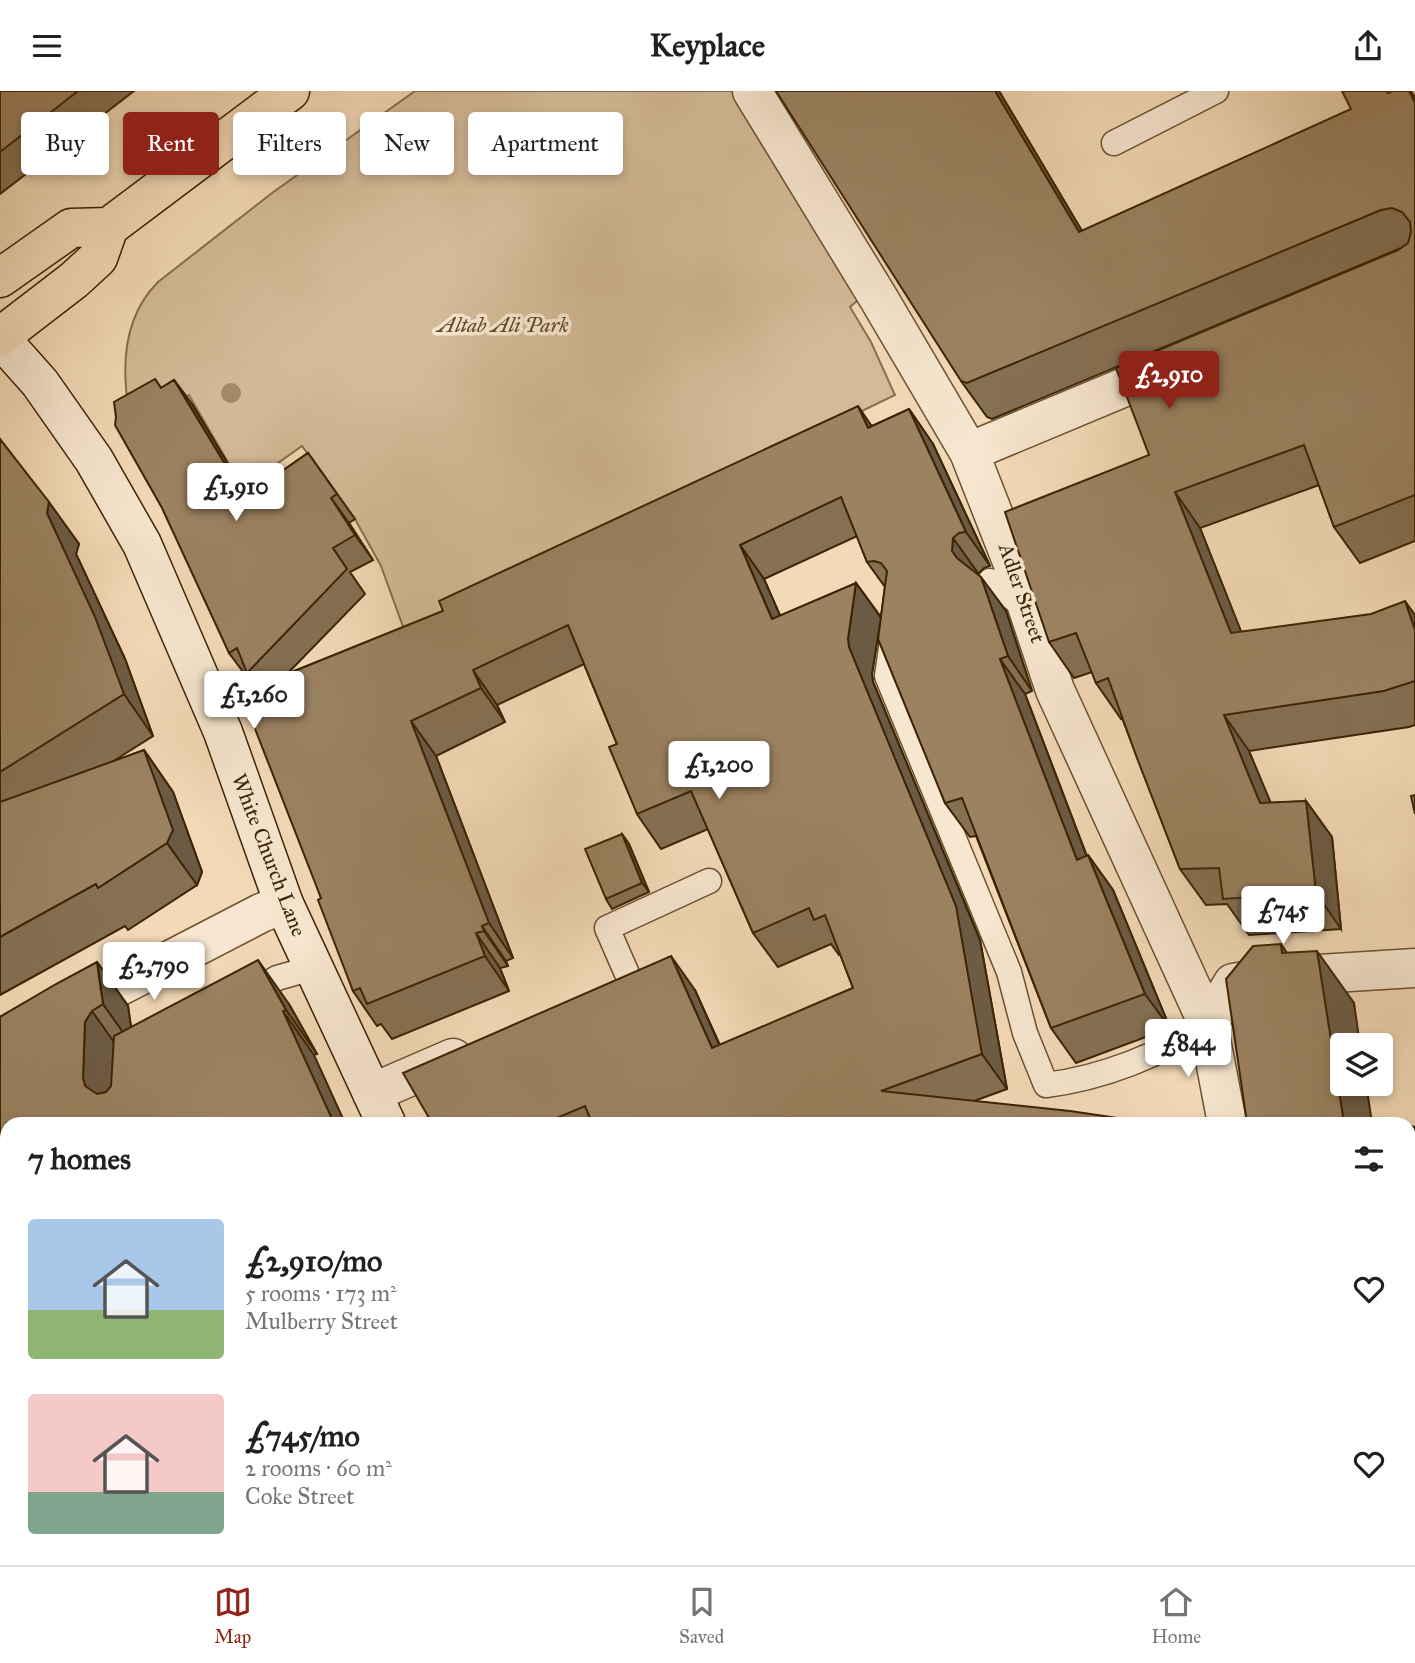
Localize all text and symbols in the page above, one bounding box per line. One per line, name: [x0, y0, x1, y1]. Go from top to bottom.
text: Keyplace: [650, 26, 765, 65]
icon: menu: [28, 27, 66, 65]
icon: share: [1349, 27, 1387, 65]
chip: Buy: [21, 112, 109, 175]
chip: Rent: [123, 112, 219, 175]
chip: Filters: [233, 112, 346, 175]
chip: New: [360, 112, 454, 175]
chip: Apartment: [468, 112, 623, 175]
park label: Altab Ali Park: [435, 312, 569, 338]
pin: £2,910: [1112, 351, 1226, 411]
text: £2,910: [1135, 360, 1203, 388]
pin: £1,910: [179, 463, 293, 523]
text: £1,910: [203, 472, 269, 500]
street label: Adler Street: [993, 539, 1051, 647]
pin: £1,260: [197, 671, 311, 731]
text: £1,260: [220, 680, 288, 708]
pin: £1,200: [662, 741, 776, 801]
text: £1,200: [684, 750, 754, 778]
street label: White Church Lane: [226, 770, 312, 940]
pin: £745: [1242, 887, 1324, 946]
text: £745: [1257, 895, 1309, 923]
pin: £2,790: [97, 943, 211, 1002]
text: £2,790: [119, 951, 189, 979]
pin: £844: [1147, 1019, 1229, 1079]
text: £844: [1161, 1028, 1215, 1056]
map controls: [1330, 1033, 1393, 1096]
button: layers: [1330, 1033, 1393, 1096]
icon: filters: [1350, 1140, 1388, 1178]
text: 7 homes: [28, 1141, 131, 1177]
text: £2,910/mo: [245, 1243, 382, 1279]
icon: home: [84, 1247, 168, 1331]
icon: heart: [1350, 1270, 1388, 1308]
text: 5 rooms · 173 m²: [245, 1279, 397, 1307]
text: Mulberry Street: [245, 1307, 398, 1335]
text: £745/mo: [245, 1418, 360, 1454]
icon: home: [84, 1422, 168, 1506]
icon: heart: [1350, 1445, 1388, 1483]
text: 2 rooms · 60 m²: [245, 1454, 392, 1482]
text: Coke Street: [245, 1482, 354, 1510]
tab: Map: [214, 1583, 252, 1648]
tab: Saved: [679, 1583, 724, 1648]
tab: Home: [1152, 1583, 1201, 1648]

